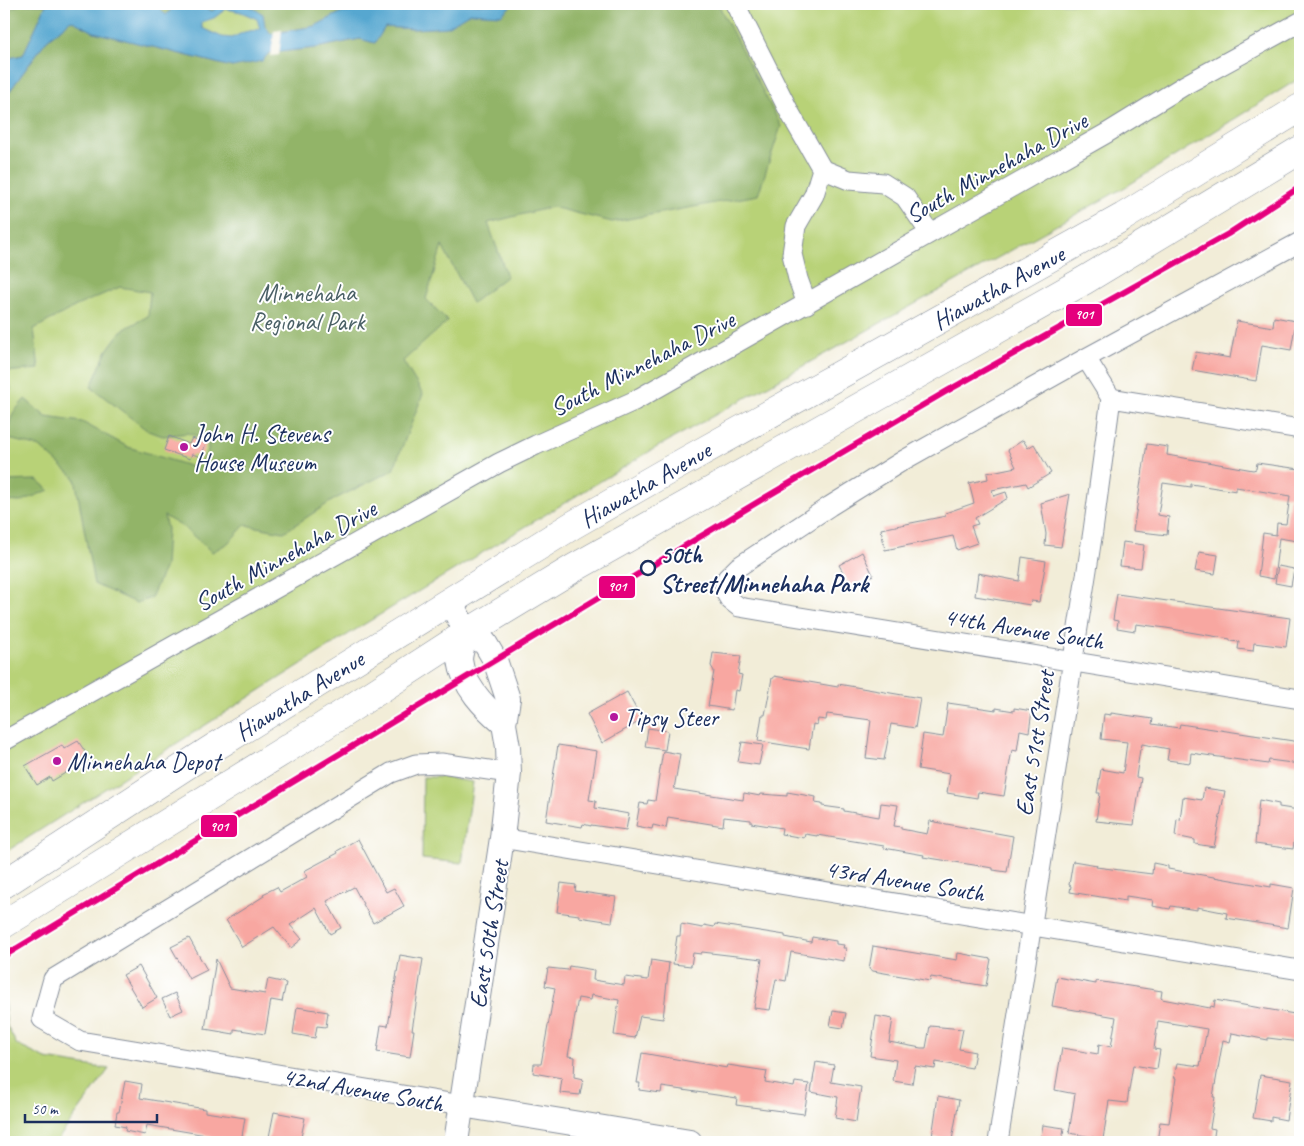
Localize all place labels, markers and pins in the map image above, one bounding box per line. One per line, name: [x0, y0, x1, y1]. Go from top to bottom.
place label: John H. Stevens House Museum: [193, 418, 332, 479]
marker: John H. Stevens House Museum: [178, 441, 190, 453]
place label: 50th Street/Minnehaha Park: [660, 539, 871, 600]
marker: 50th Street/Minnehaha Park: [640, 560, 656, 576]
place label: Tipsy Steer: [624, 702, 720, 734]
marker: Tipsy Steer: [608, 711, 620, 723]
place label: Minnehaha Depot: [67, 746, 224, 778]
marker: Minnehaha Depot: [51, 755, 63, 767]

